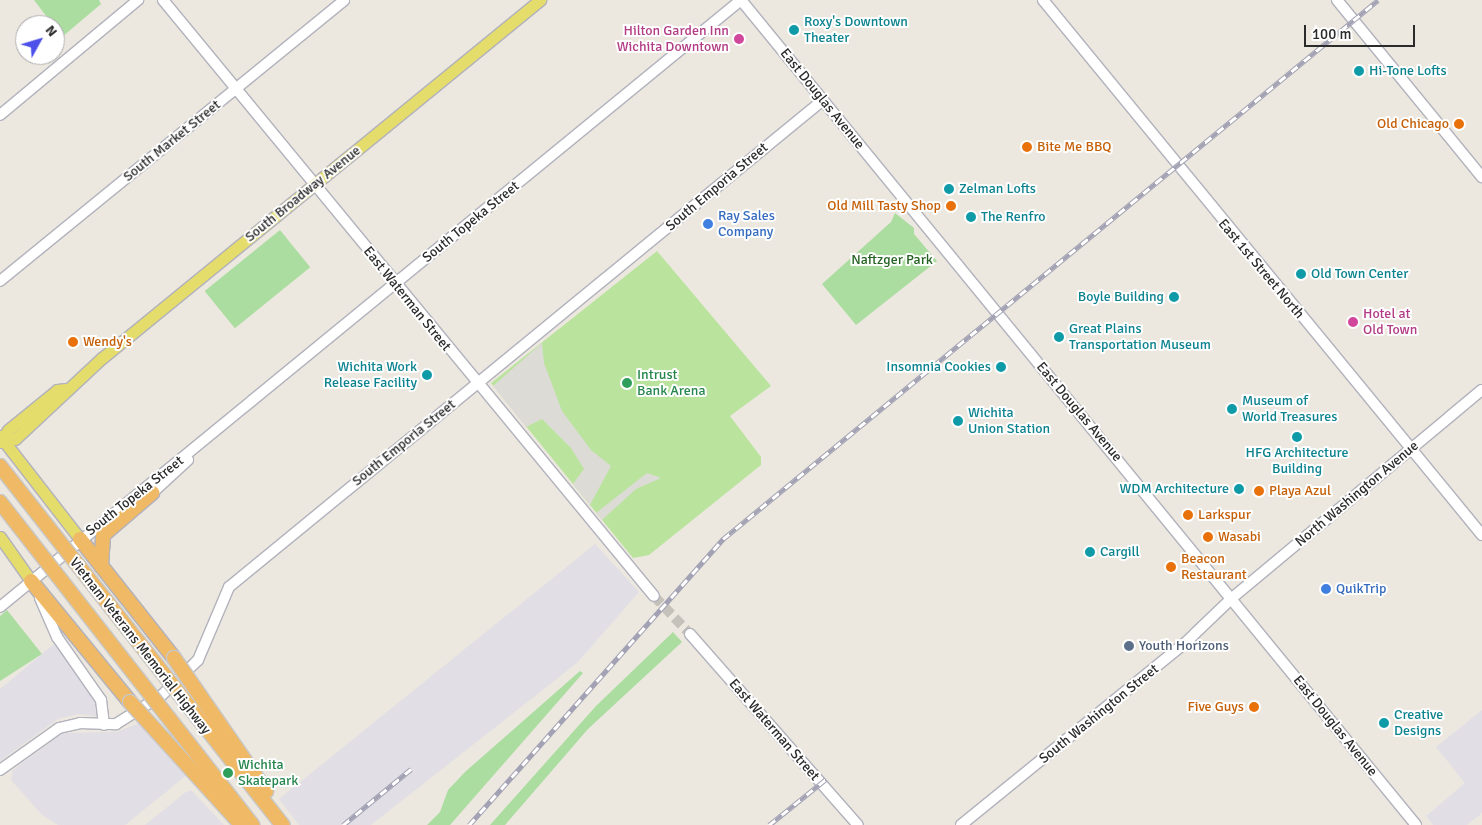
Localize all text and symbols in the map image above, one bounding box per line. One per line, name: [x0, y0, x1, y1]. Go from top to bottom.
place label: Roxy's Downtown Theater: [804, 14, 908, 46]
north arrow: [15, 15, 65, 65]
scale bar: [1307, 15, 1418, 47]
text: N: [42, 22, 61, 40]
place label: Hilton Garden Inn Wichita Downtown: [617, 23, 729, 56]
marker: Roxy's Downtown Theater: [788, 24, 800, 36]
text: 100 m: [1312, 25, 1352, 43]
marker: Hilton Garden Inn Wichita Downtown: [733, 33, 745, 45]
street label: East Douglas Avenue: [776, 45, 868, 153]
place label: Hi-Tone Lofts: [1369, 63, 1447, 79]
marker: Hi-Tone Lofts: [1353, 65, 1365, 77]
street label: South Market Street: [120, 97, 224, 185]
place label: Old Chicago: [1377, 116, 1449, 132]
marker: Old Chicago: [1453, 118, 1465, 130]
street label: South Emporia Street: [663, 139, 771, 235]
place label: Bite Me BBQ: [1037, 139, 1111, 155]
marker: Bite Me BBQ: [1021, 141, 1033, 153]
street label: South Broadway Avenue: [242, 142, 364, 246]
street label: South Topeka Street: [419, 178, 523, 266]
place label: Zelman Lofts: [959, 181, 1036, 197]
marker: Zelman Lofts: [943, 183, 955, 195]
place label: Old Mill Tasty Shop: [827, 198, 941, 214]
marker: Old Mill Tasty Shop: [945, 200, 957, 212]
place label: Ray Sales Company: [718, 208, 775, 240]
place label: The Renfro: [981, 209, 1046, 225]
marker: The Renfro: [965, 211, 977, 223]
street label: East 1st Street North: [1214, 216, 1308, 322]
marker: Ray Sales Company: [702, 218, 714, 230]
street label: East Waterman Street: [360, 243, 454, 355]
park label: Naftzger Park: [851, 252, 933, 268]
place label: Old Town Center: [1311, 266, 1408, 282]
marker: Old Town Center: [1295, 268, 1307, 280]
place label: Boyle Building: [1078, 289, 1164, 305]
marker: Boyle Building: [1168, 291, 1180, 303]
place label: Hotel at Old Town: [1363, 306, 1417, 338]
marker: Hotel at Old Town: [1347, 316, 1359, 328]
place label: Great Plains Transportation Museum: [1069, 321, 1211, 354]
marker: Great Plains Transportation Museum: [1053, 331, 1065, 343]
place label: Wendy's: [83, 334, 132, 350]
marker: Wendy's: [67, 336, 79, 348]
place label: Wichita Work Release Facility: [324, 359, 417, 392]
place label: Insomnia Cookies: [886, 359, 991, 375]
street label: East Douglas Avenue: [1033, 359, 1125, 465]
marker: Insomnia Cookies: [995, 361, 1007, 373]
place label: Intrust Bank Arena: [637, 367, 705, 400]
marker: Wichita Work Release Facility: [421, 369, 433, 381]
marker: Intrust Bank Arena: [621, 377, 633, 389]
place label: Museum of World Treasures: [1242, 393, 1337, 426]
street label: South Emporia Street: [349, 396, 459, 490]
marker: Museum of World Treasures: [1226, 403, 1238, 415]
place label: Wichita Union Station: [968, 405, 1050, 438]
marker: Wichita Union Station: [952, 415, 964, 427]
marker: HFG Architecture Building: [1291, 431, 1303, 443]
street label: North Washington Avenue: [1292, 438, 1422, 550]
place label: HFG Architecture Building: [1245, 445, 1349, 478]
street label: South Topeka Street: [83, 453, 187, 539]
place label: WDM Architecture: [1119, 481, 1229, 497]
marker: WDM Architecture: [1233, 483, 1245, 495]
place label: Playa Azul: [1269, 483, 1331, 499]
marker: Playa Azul: [1253, 485, 1265, 497]
place label: Larkspur: [1198, 507, 1251, 523]
marker: Larkspur: [1182, 509, 1194, 521]
place label: Wasabi: [1218, 529, 1261, 545]
marker: Wasabi: [1202, 531, 1214, 543]
place label: Cargill: [1100, 544, 1140, 560]
marker: Cargill: [1084, 546, 1096, 558]
place label: Beacon Restaurant: [1181, 551, 1247, 584]
street label: Vietnam Veterans Memorial Highway: [66, 554, 214, 738]
marker: Beacon Restaurant: [1165, 561, 1177, 573]
place label: QuikTrip: [1336, 581, 1386, 597]
marker: QuikTrip: [1320, 583, 1332, 595]
place label: Youth Horizons: [1139, 638, 1229, 654]
marker: Youth Horizons: [1123, 640, 1135, 652]
street label: South Washington Street: [1036, 661, 1162, 767]
street label: East Douglas Avenue: [1289, 672, 1381, 780]
street label: East Waterman Street: [725, 676, 823, 784]
place label: Five Guys: [1187, 699, 1244, 715]
marker: Five Guys: [1248, 701, 1260, 713]
place label: Creative Designs: [1394, 707, 1443, 740]
marker: Creative Designs: [1378, 717, 1390, 729]
place label: Wichita Skatepark: [238, 757, 298, 790]
marker: Wichita Skatepark: [222, 767, 234, 779]

